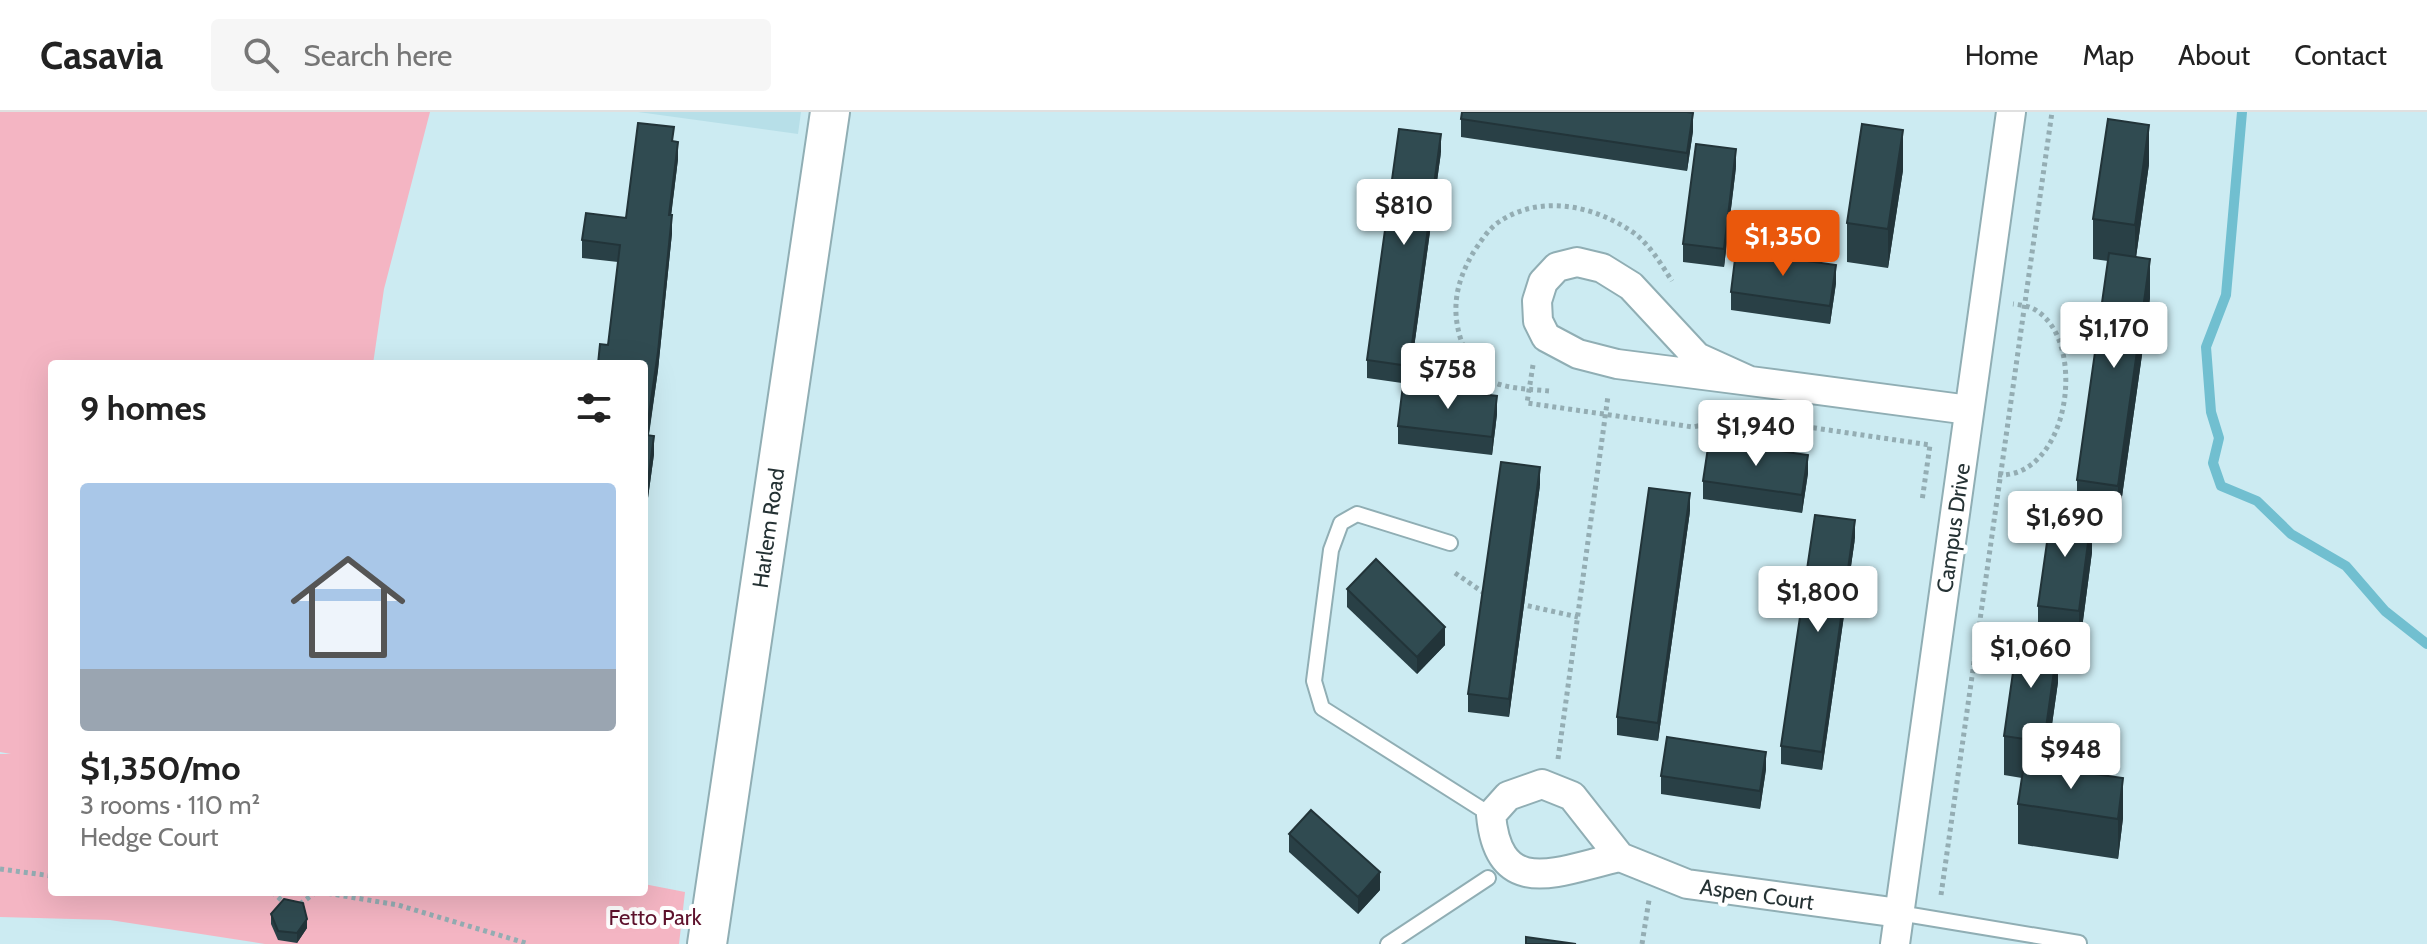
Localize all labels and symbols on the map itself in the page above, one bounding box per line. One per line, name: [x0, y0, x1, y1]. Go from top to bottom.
pin: $810: [1357, 179, 1451, 247]
pin: $1,350: [1718, 210, 1848, 278]
pin: $1,170: [2049, 302, 2179, 370]
pin: $758: [1401, 343, 1495, 411]
pin: $1,940: [1691, 400, 1821, 468]
street label: Campus Drive: [1931, 462, 1976, 595]
street label: Harlem Road: [747, 466, 790, 590]
pin: $1,690: [2000, 491, 2130, 559]
pin: $1,800: [1753, 566, 1883, 634]
pin: $1,060: [1966, 622, 2096, 690]
pin: $948: [2024, 723, 2118, 791]
street label: Aspen Court: [1698, 873, 1816, 916]
park label: Fetto Park: [608, 904, 702, 931]

